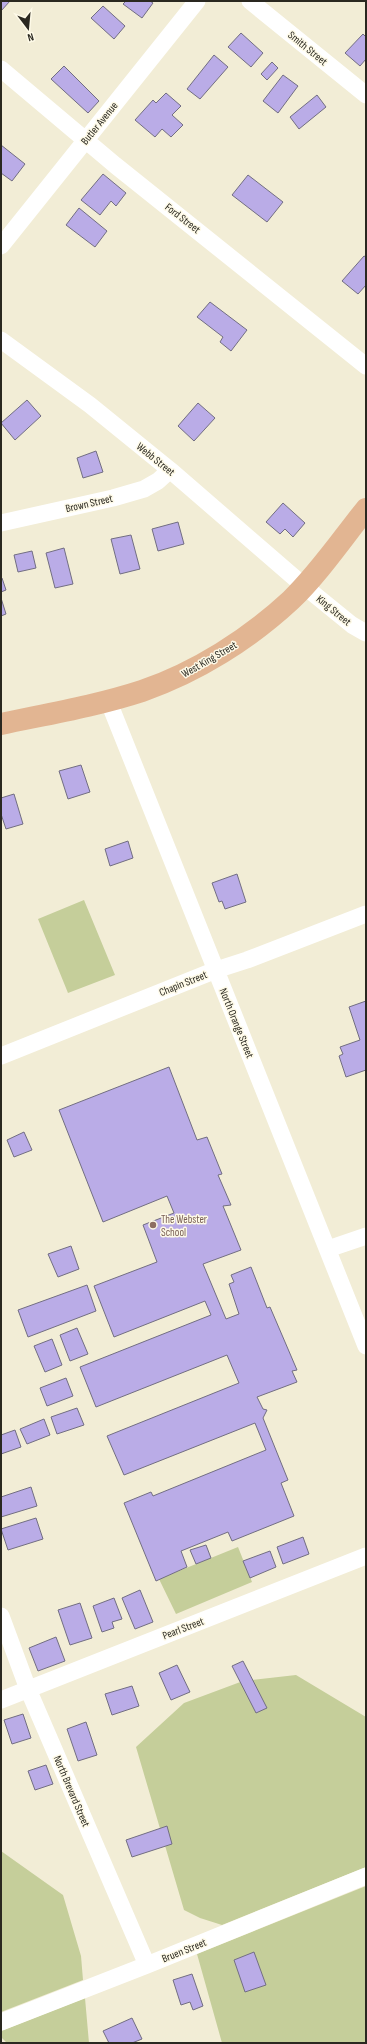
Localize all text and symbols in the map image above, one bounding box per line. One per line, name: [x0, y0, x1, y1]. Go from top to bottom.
north arrow: [8, 8, 48, 48]
street label: Smith Street: [285, 29, 330, 69]
text: N: [26, 30, 35, 44]
street label: Butler Avenue: [78, 99, 121, 147]
street label: Ford Street: [162, 201, 203, 237]
street label: Webb Street: [134, 440, 178, 479]
street label: Brown Street: [64, 492, 115, 515]
street label: King Street: [314, 592, 354, 629]
street label: West King Street: [179, 638, 240, 680]
street label: Chapin Street: [157, 968, 210, 999]
street label: North Orange Street: [217, 986, 257, 1061]
place label: The Webster School: [161, 1213, 207, 1239]
marker: The Webster School: [148, 1220, 158, 1230]
street label: Pearl Street: [161, 1614, 206, 1642]
street label: North Brevard Street: [51, 1754, 93, 1829]
street label: Bruen Street: [160, 1935, 209, 1965]

